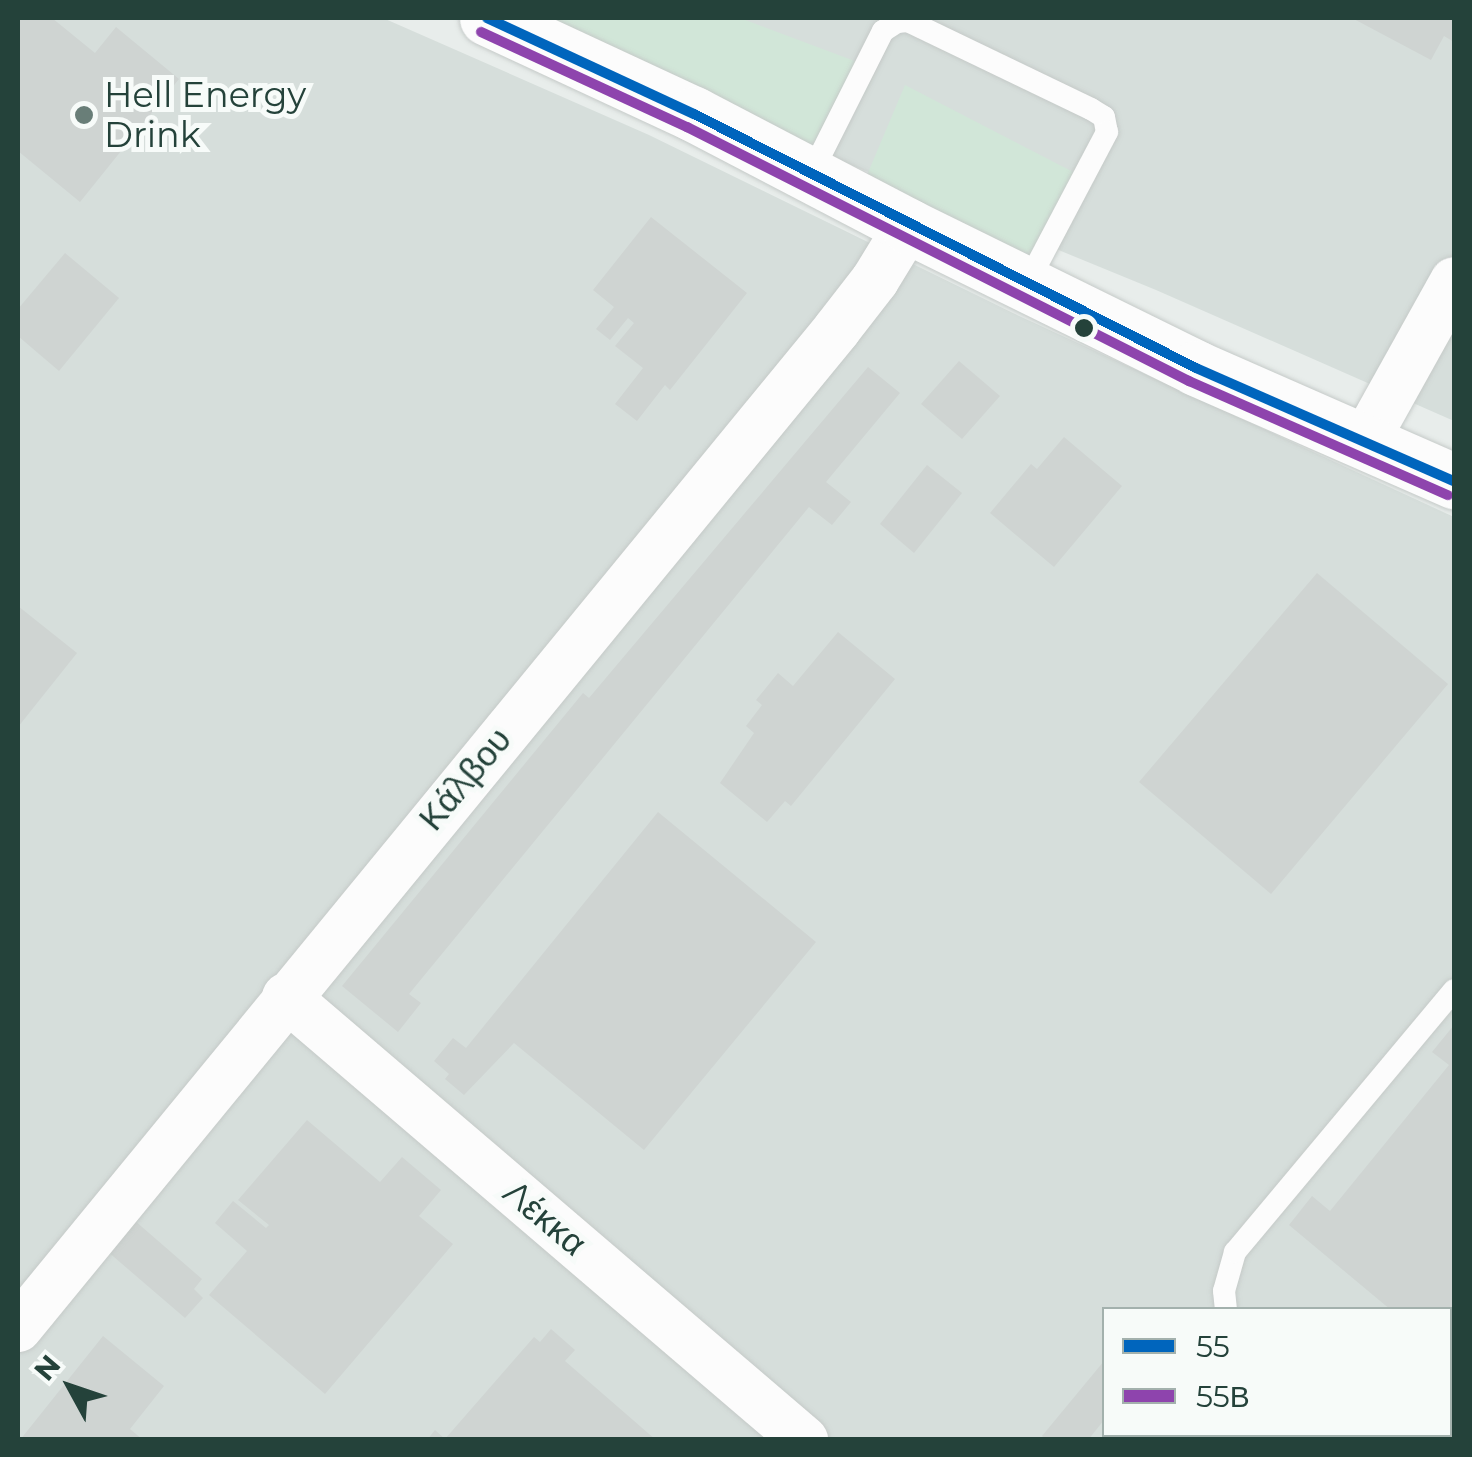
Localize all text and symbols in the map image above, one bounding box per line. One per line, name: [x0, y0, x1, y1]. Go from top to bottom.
place label: Hell Energy Drink: [104, 74, 306, 156]
marker: Hell Energy Drink: [73, 104, 95, 126]
unlabelled marker: [1074, 318, 1094, 338]
street label: Κάλβου: [410, 719, 520, 839]
street label: Λέκκα: [495, 1171, 595, 1265]
legend: [1102, 1307, 1452, 1437]
text: 55: [1196, 1328, 1230, 1365]
north arrow: [20, 1337, 120, 1437]
text: N: [27, 1348, 67, 1387]
text: 55Β: [1196, 1378, 1250, 1415]

